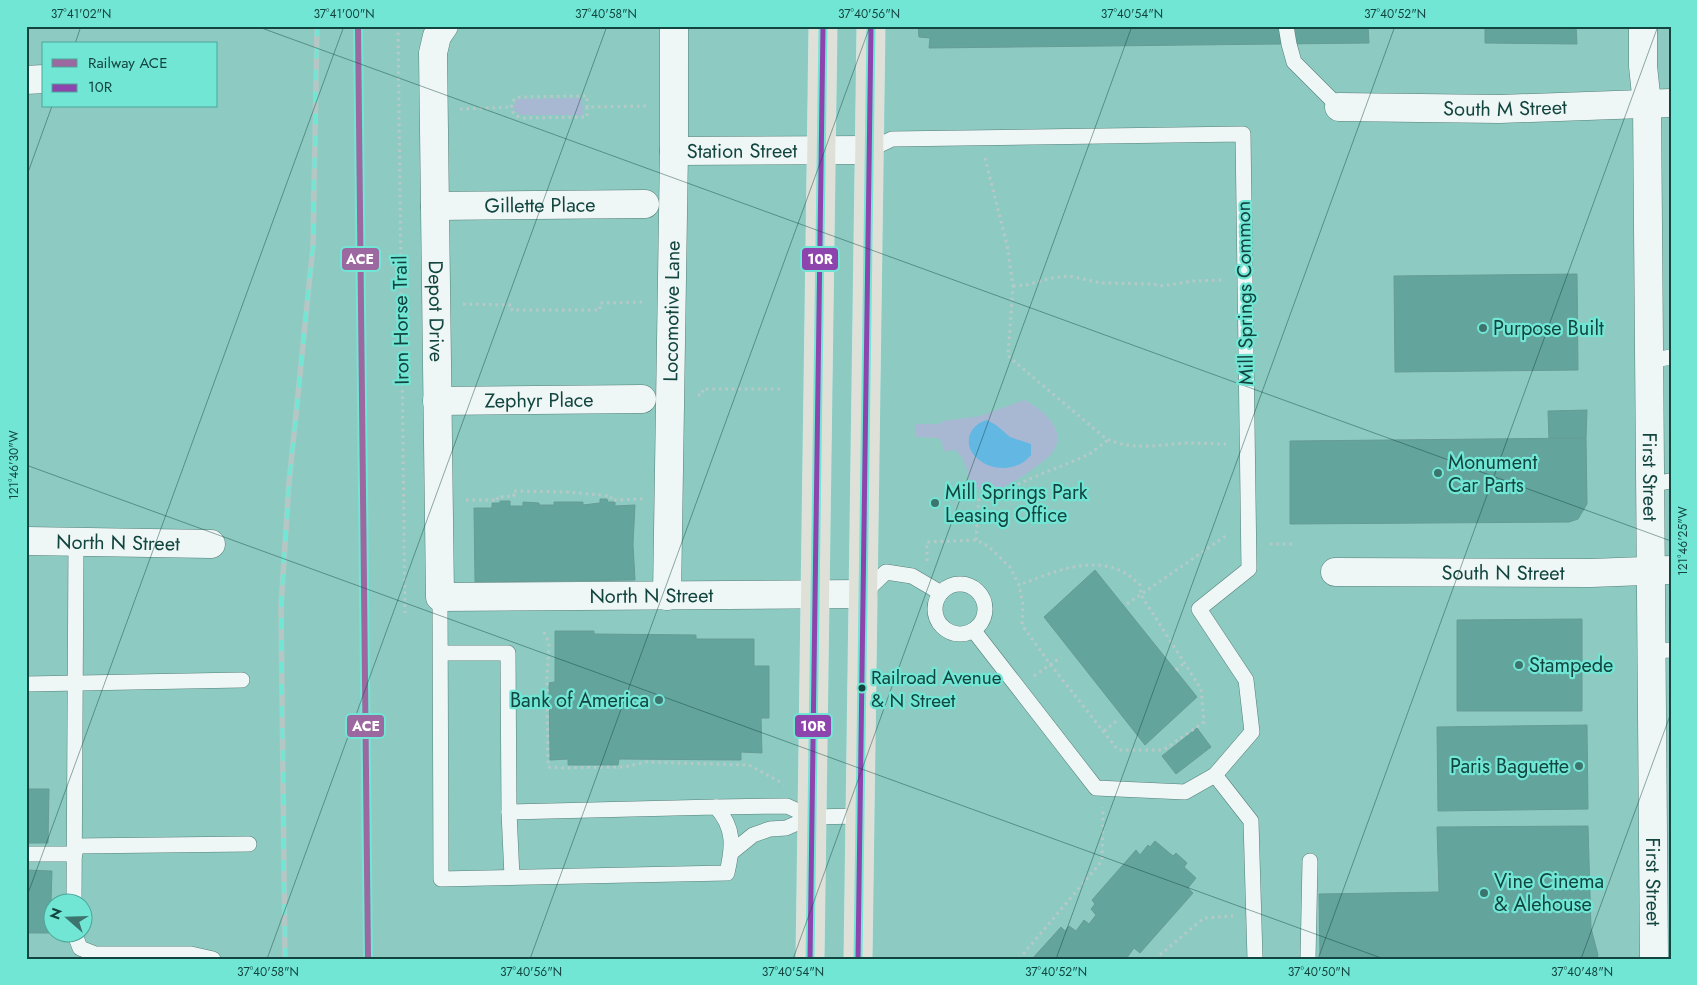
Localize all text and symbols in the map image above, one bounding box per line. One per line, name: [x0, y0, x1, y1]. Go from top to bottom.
text: 37°41'02"N: [51, 5, 111, 23]
text: 37°41'00"N: [313, 5, 375, 23]
text: 37°40'58"N: [575, 5, 637, 23]
text: 37°40'56"N: [838, 5, 900, 23]
text: 37°40'54"N: [1101, 5, 1163, 23]
text: 37°40'52"N: [1364, 5, 1426, 23]
legend: [42, 42, 218, 108]
text: Railway ACE: [88, 52, 167, 74]
text: 10R: [88, 76, 113, 98]
street label: South M Street: [1443, 92, 1567, 124]
street label: Station Street: [687, 136, 798, 165]
street label: Gillette Place: [484, 190, 596, 220]
street label: Mill Springs Common: [1229, 201, 1261, 385]
street label: Locomotive Lane: [656, 240, 687, 382]
line badge: ACE: [341, 247, 380, 271]
line badge: 10R: [801, 247, 839, 271]
text: ACE: [345, 249, 374, 269]
text: 10R: [807, 249, 833, 269]
street label: Iron Horse Trail: [385, 255, 417, 385]
street label: Depot Drive: [421, 260, 451, 362]
place label: Purpose Built: [1493, 314, 1604, 343]
marker: Purpose Built: [1477, 322, 1489, 334]
street label: Zephyr Place: [484, 385, 594, 415]
text: 121°46'30"W: [5, 430, 23, 500]
street label: First Street: [1635, 432, 1665, 521]
place label: Monument Car Parts: [1448, 448, 1538, 500]
marker: Monument Car Parts: [1432, 467, 1444, 479]
place label: Mill Springs Park Leasing Office: [945, 478, 1088, 530]
marker: Mill Springs Park Leasing Office: [929, 497, 941, 509]
text: 121°46'25"W: [1674, 506, 1692, 576]
street label: North N Street: [56, 527, 180, 558]
street label: South N Street: [1441, 558, 1565, 587]
street label: North N Street: [589, 581, 714, 610]
place label: Stampede: [1529, 651, 1613, 680]
marker: Stampede: [1513, 659, 1525, 671]
place label: Railroad Avenue & N Street: [871, 664, 1002, 714]
marker: Railroad Avenue & N Street: [857, 683, 867, 693]
place label: Bank of America: [510, 686, 649, 715]
marker: Bank of America: [653, 694, 665, 706]
line badge: ACE: [346, 714, 385, 738]
line badge: 10R: [794, 714, 832, 738]
text: ACE: [351, 716, 380, 736]
text: 10R: [800, 716, 826, 736]
place label: Paris Baguette: [1450, 752, 1569, 781]
marker: Paris Baguette: [1573, 760, 1585, 772]
street label: First Street: [1639, 837, 1668, 926]
place label: Vine Cinema & Alehouse: [1494, 867, 1604, 919]
marker: Vine Cinema & Alehouse: [1478, 887, 1490, 899]
north arrow: [42, 892, 92, 942]
text: N: [44, 905, 67, 922]
text: 37°40'58"N: [237, 963, 299, 981]
text: 37°40'56"N: [500, 963, 562, 981]
text: 37°40'54"N: [762, 963, 824, 981]
text: 37°40'52"N: [1025, 963, 1087, 981]
text: 37°40'50"N: [1288, 963, 1350, 981]
text: 37°40'48"N: [1551, 963, 1613, 981]

